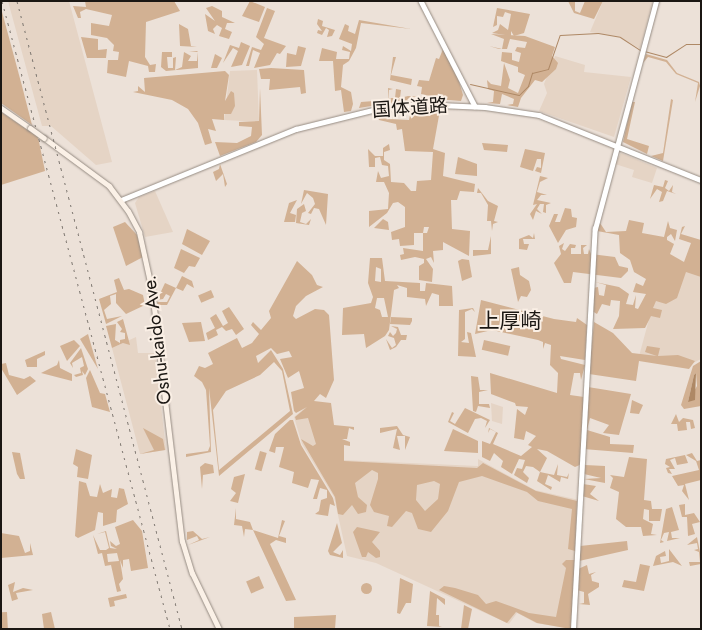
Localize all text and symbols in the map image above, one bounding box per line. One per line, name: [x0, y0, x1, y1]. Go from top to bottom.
street label: 国体道路: [371, 94, 449, 122]
street label: Oshu-kaido Ave.: [138, 274, 176, 406]
district label: 上厚崎: [479, 308, 541, 334]

